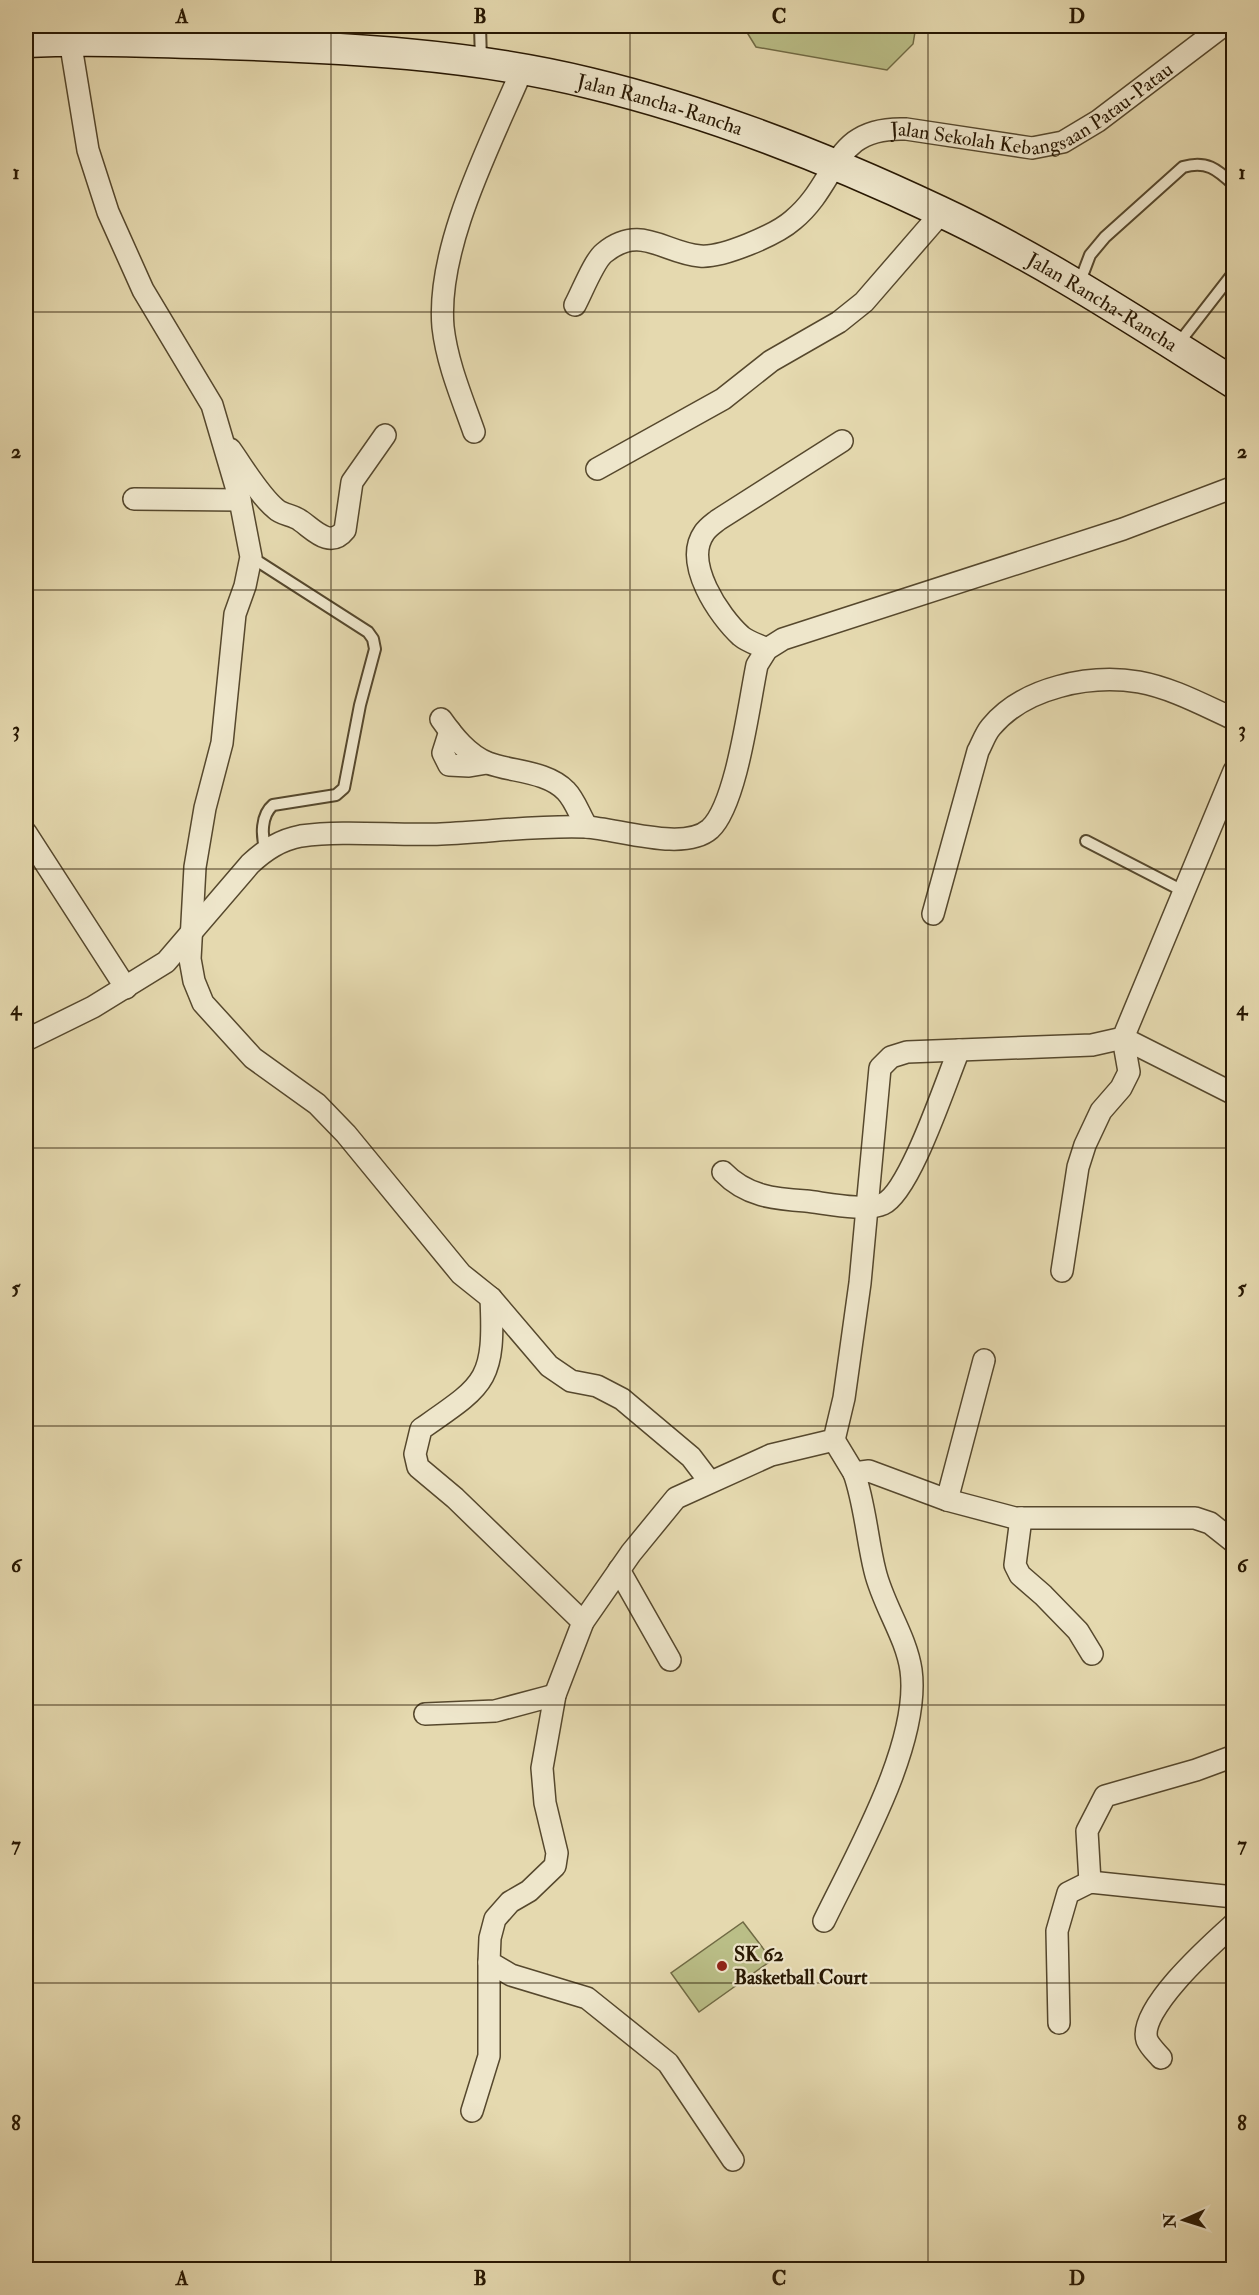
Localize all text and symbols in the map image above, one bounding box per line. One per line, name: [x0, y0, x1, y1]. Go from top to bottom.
text: A: [175, 4, 189, 29]
text: B: [473, 4, 487, 29]
text: C: [772, 4, 786, 29]
text: D: [1069, 4, 1085, 29]
street label: Jalan Sekolah Kebangsaan Patau-Patau: [889, 56, 1178, 160]
street label: Jalan Rancha-Rancha: [574, 68, 747, 141]
text: 1: [12, 160, 20, 185]
text: 1: [1238, 160, 1246, 185]
street label: Jalan Rancha-Rancha: [1022, 246, 1183, 357]
text: 2: [11, 439, 21, 464]
text: 2: [1237, 439, 1247, 464]
text: 3: [12, 717, 20, 742]
text: 3: [1238, 717, 1246, 742]
text: 4: [10, 996, 23, 1021]
text: 4: [1236, 996, 1249, 1021]
text: 5: [12, 1275, 22, 1300]
text: 5: [1238, 1275, 1248, 1300]
text: 6: [11, 1553, 23, 1578]
text: 6: [1237, 1553, 1249, 1578]
text: 7: [11, 1832, 21, 1857]
text: 7: [1237, 1832, 1247, 1857]
place label: SK 62 Basketball Court: [734, 1942, 868, 1990]
marker: SK 62 Basketball Court: [715, 1959, 729, 1973]
text: 8: [11, 2111, 21, 2136]
text: 8: [1237, 2111, 1247, 2136]
north arrow: [1154, 2190, 1214, 2250]
text: N: [1160, 2212, 1180, 2229]
text: A: [175, 2266, 189, 2291]
text: B: [473, 2266, 487, 2291]
text: C: [772, 2266, 786, 2291]
text: D: [1069, 2266, 1085, 2291]

